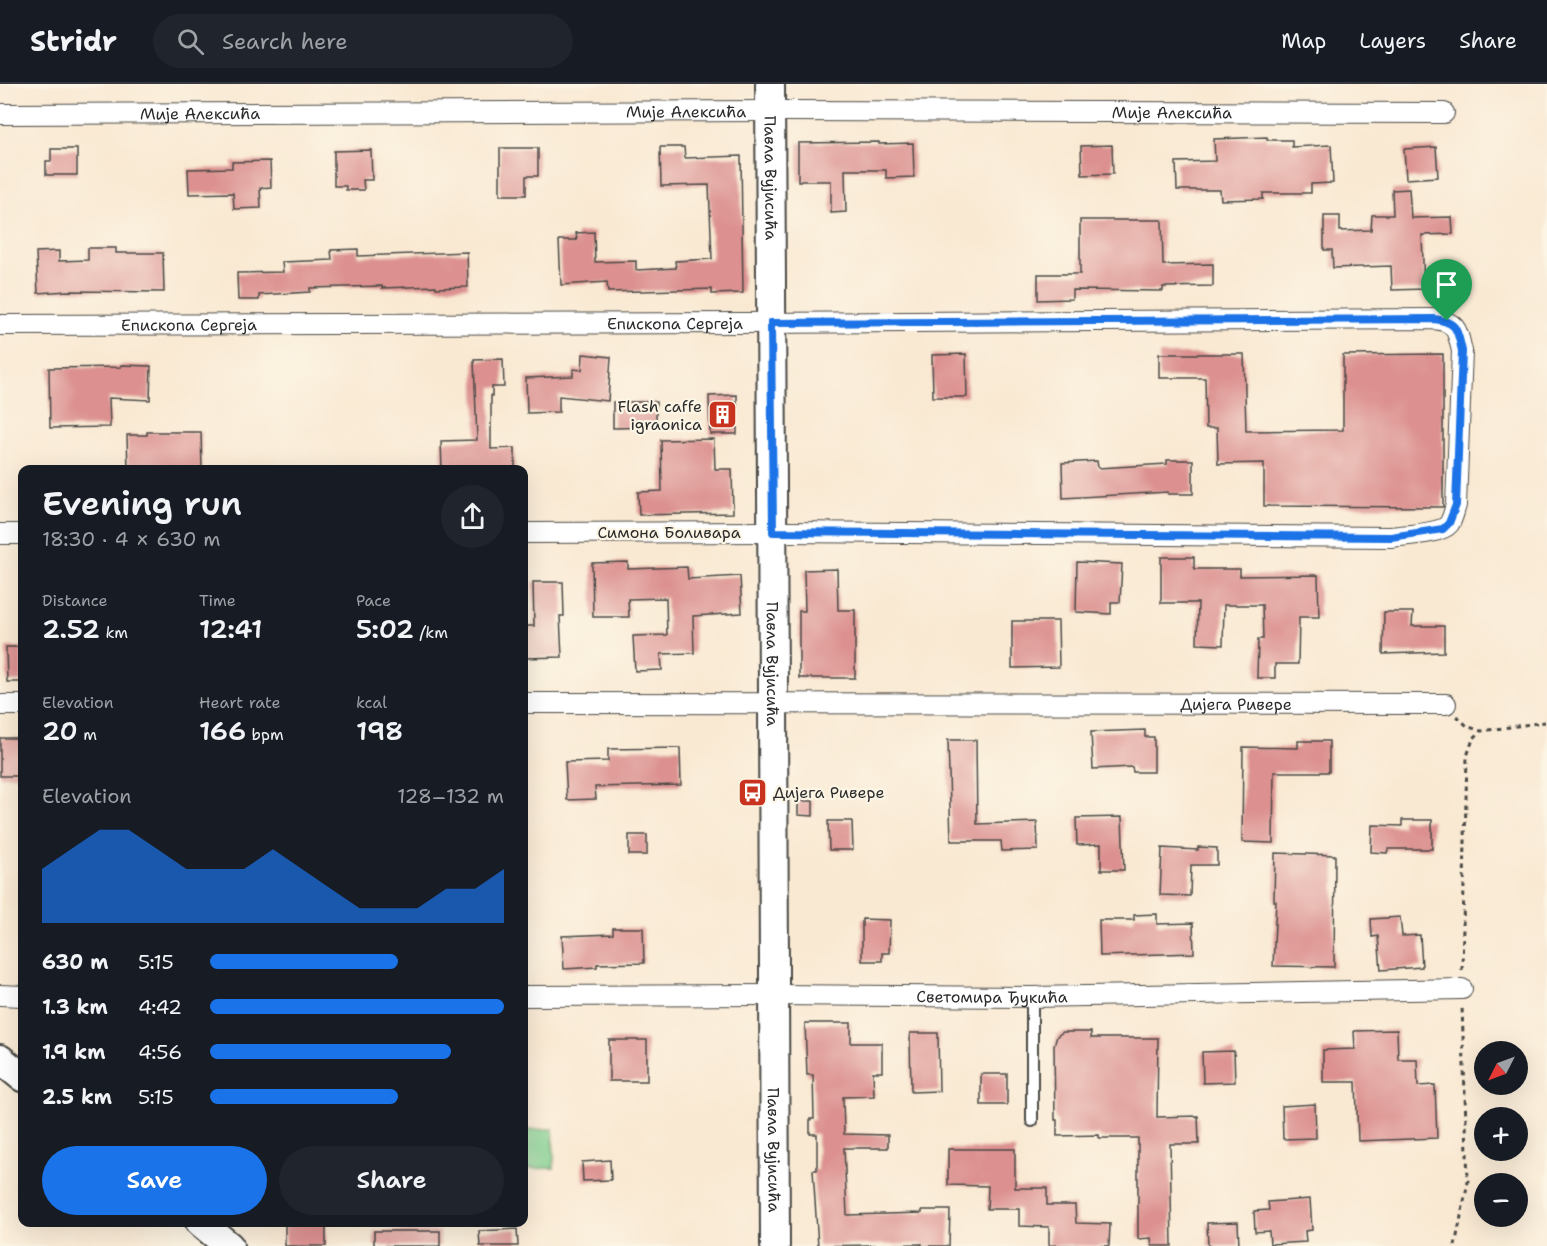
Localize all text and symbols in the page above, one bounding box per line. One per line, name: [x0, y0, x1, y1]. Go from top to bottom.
search box: [153, 14, 573, 68]
text: Stridr: [30, 22, 117, 60]
icon: search: [174, 25, 207, 58]
text: Search here: [222, 27, 348, 56]
text: Map: [1281, 27, 1326, 55]
text: Layers: [1359, 27, 1426, 55]
text: Share: [1459, 27, 1517, 55]
street label: Мије Алексића: [626, 101, 746, 123]
street label: Мије Алексића: [1112, 102, 1232, 123]
street label: Мије Алексића: [140, 103, 260, 124]
street label: Павла Вујисића: [759, 116, 782, 240]
pin: [1421, 259, 1472, 321]
icon: arrive: [1430, 268, 1463, 301]
street label: Епископа Сергеја: [607, 313, 743, 334]
street label: Епископа Сергеја: [121, 314, 257, 336]
place label: Flash caffe igraonica: [618, 396, 702, 435]
building icon: Flash caffe igraonica: [707, 399, 739, 431]
text: Evening run: [42, 481, 242, 526]
button: share: [441, 485, 504, 548]
street label: Симона Боливара: [597, 522, 741, 543]
text: 18:30 · 4 × 630 m: [42, 526, 221, 552]
text: Distance: [42, 590, 108, 611]
text: Time: [199, 590, 236, 611]
text: Pace: [356, 590, 391, 611]
street label: Павла Вујисића: [762, 602, 783, 726]
text: 2.52: [42, 611, 100, 646]
text: 12:41: [199, 611, 262, 646]
text: 5:02: [356, 611, 414, 646]
text: km: [100, 622, 128, 643]
text: /km: [414, 622, 448, 643]
text: Elevation: [42, 692, 114, 713]
text: Heart rate: [199, 692, 281, 713]
text: kcal: [356, 692, 387, 713]
street label: Дијега Ривере: [1180, 694, 1292, 715]
text: 20: [42, 713, 78, 748]
text: 166: [199, 713, 246, 748]
text: 198: [356, 713, 403, 748]
text: m: [78, 724, 97, 745]
text: bpm: [246, 724, 284, 745]
bus stop icon: Дијега Ривере: [736, 776, 768, 808]
place label: Дијега Ривере: [773, 782, 885, 803]
text: Elevation: [42, 783, 132, 809]
text: 128–132 m: [397, 783, 504, 809]
text: 630 m: [42, 949, 108, 975]
text: 5:15: [138, 949, 174, 975]
street label: Светомира Ђукића: [916, 986, 1068, 1008]
text: 1.3 km: [42, 994, 108, 1020]
text: 4:42: [138, 994, 182, 1020]
text: 1.9 km: [42, 1039, 105, 1065]
text: 4:56: [138, 1039, 182, 1065]
north arrow: [1474, 1041, 1528, 1095]
map controls: [1474, 1041, 1528, 1227]
text: 2.5 km: [42, 1084, 112, 1110]
text: 5:15: [138, 1084, 174, 1110]
street label: Павла Вујисића: [763, 1088, 785, 1212]
button: +: [1474, 1107, 1528, 1161]
button: Save: [42, 1146, 267, 1215]
button: Share: [279, 1146, 504, 1215]
button: −: [1474, 1173, 1528, 1227]

